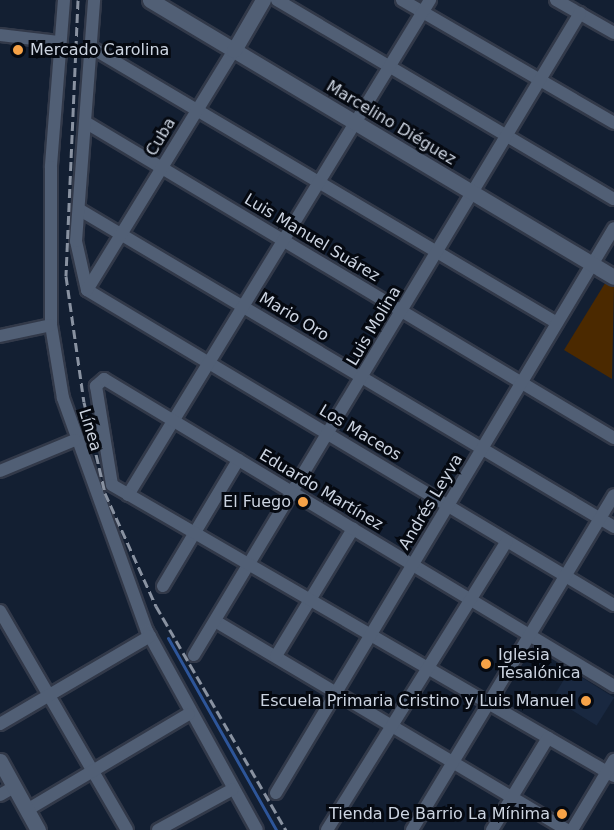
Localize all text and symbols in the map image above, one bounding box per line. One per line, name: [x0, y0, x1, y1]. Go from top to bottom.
place label: Mercado Carolina: [30, 40, 169, 60]
marker: Mercado Carolina: [11, 43, 25, 57]
street label: Marcelino Diéguez: [323, 77, 459, 169]
street label: Cuba: [142, 114, 180, 160]
street label: Luis Manuel Suárez: [241, 190, 383, 286]
street label: Luis Molina: [343, 283, 405, 369]
street label: Mario Oro: [256, 289, 332, 345]
street label: Los Maceos: [316, 401, 404, 465]
street label: Línea: [75, 407, 105, 453]
street label: Eduardo Martínez: [256, 446, 386, 534]
street label: Andrés Leyva: [395, 451, 467, 553]
place label: El Fuego: [223, 492, 291, 512]
marker: El Fuego: [296, 495, 310, 509]
place label: Iglesia Tesalónica: [498, 645, 580, 683]
marker: Iglesia Tesalónica: [479, 657, 493, 671]
place label: Escuela Primaria Cristino y Luis Manuel: [260, 691, 574, 711]
marker: Escuela Primaria Cristino y Luis Manuel: [579, 694, 593, 708]
place label: Tienda De Barrio La Mínima: [329, 804, 550, 824]
marker: Tienda De Barrio La Mínima: [555, 807, 569, 821]

